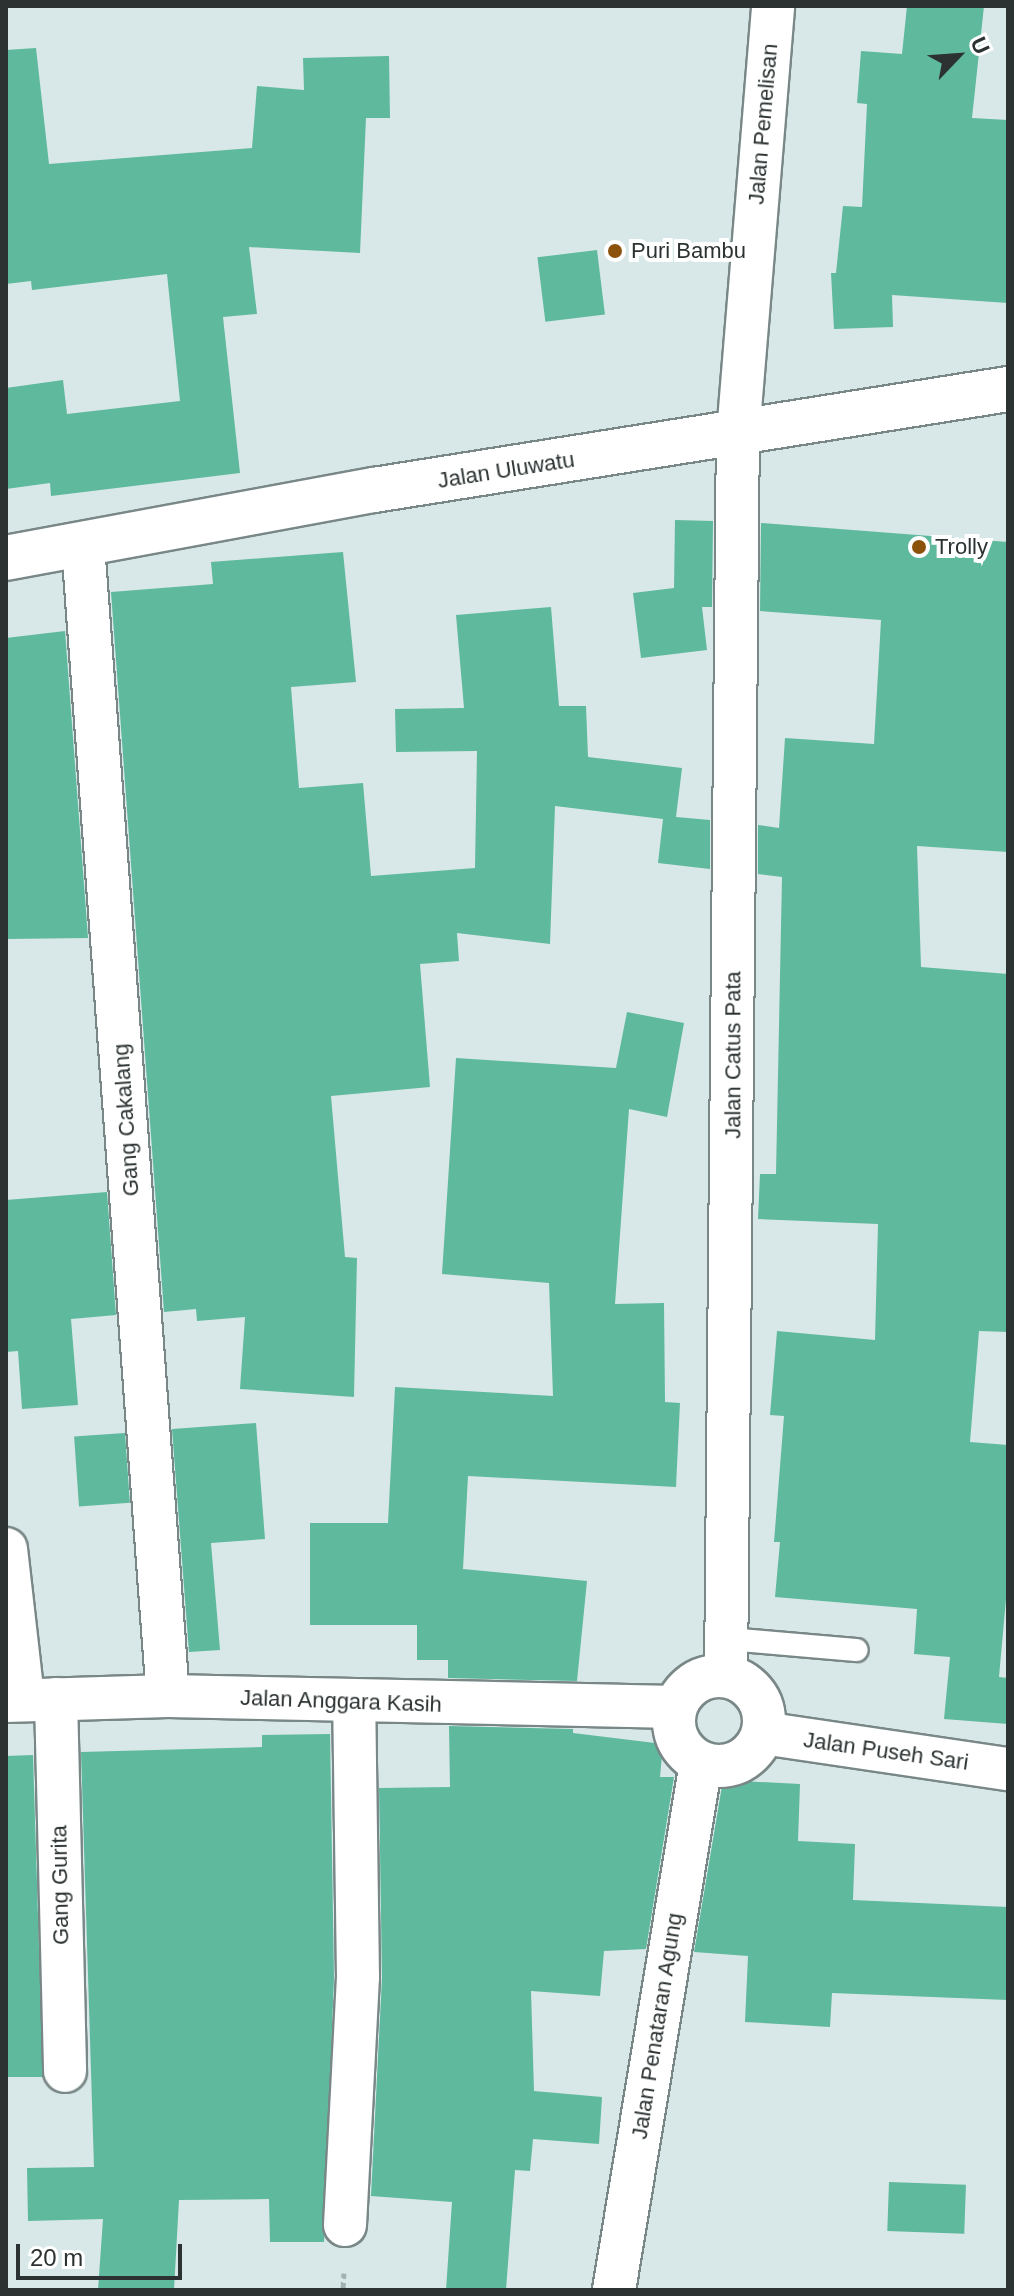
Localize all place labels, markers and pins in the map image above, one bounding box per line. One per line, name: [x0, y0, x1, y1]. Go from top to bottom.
place label: Puri Bambu: [631, 238, 746, 264]
marker: Puri Bambu: [606, 242, 624, 260]
place label: Trolly: [935, 534, 988, 560]
marker: Trolly: [910, 538, 928, 556]

